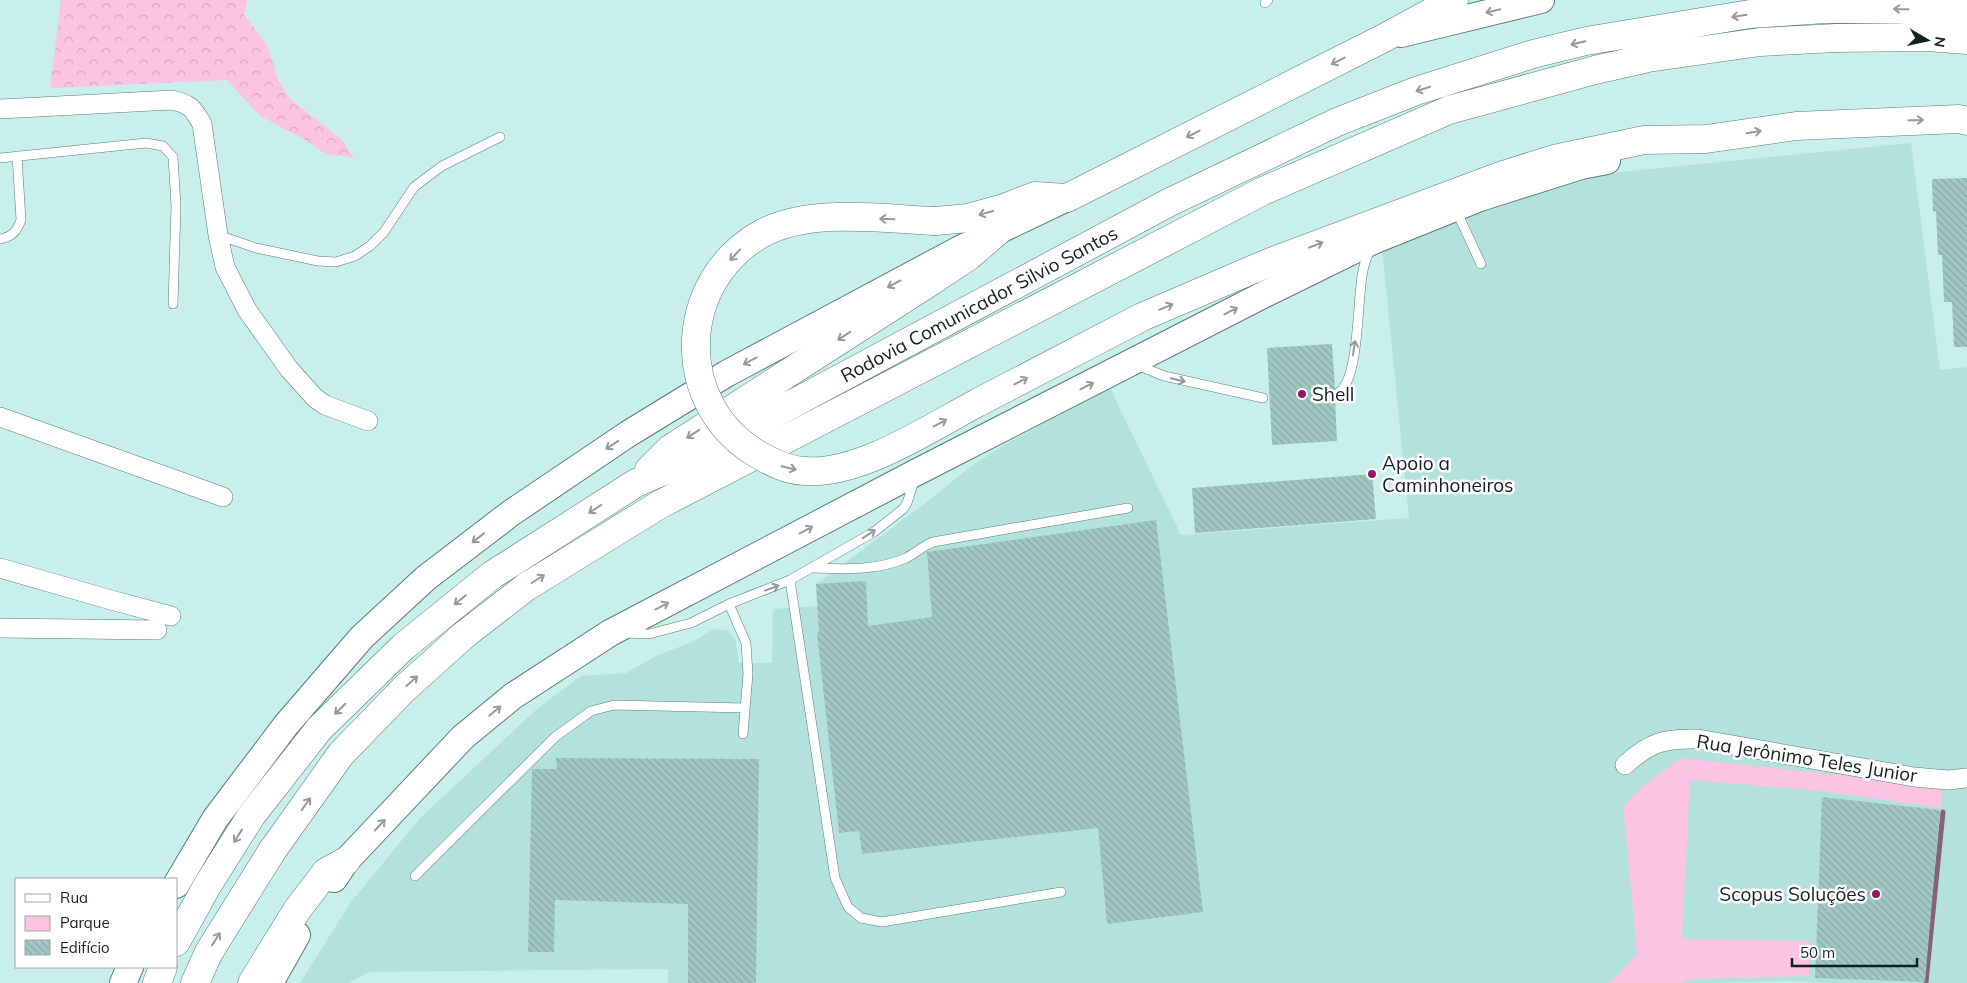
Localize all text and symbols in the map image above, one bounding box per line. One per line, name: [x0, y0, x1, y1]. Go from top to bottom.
one-way arrow: [1893, 4, 1910, 14]
one-way arrow: [1486, 7, 1502, 16]
one-way arrow: [1731, 12, 1747, 22]
north arrow: [1902, 15, 1952, 65]
text: N: [1930, 35, 1950, 49]
one-way arrow: [1571, 39, 1587, 48]
one-way arrow: [1331, 57, 1346, 66]
one-way arrow: [1415, 85, 1431, 94]
one-way arrow: [1908, 115, 1924, 125]
one-way arrow: [1746, 127, 1762, 137]
one-way arrow: [1186, 130, 1201, 139]
one-way arrow: [978, 209, 994, 218]
one-way arrow: [880, 215, 896, 224]
street label: Rodovia Comunicador Silvio Santos: [836, 220, 1122, 388]
one-way arrow: [1308, 240, 1323, 249]
one-way arrow: [729, 248, 740, 261]
one-way arrow: [886, 279, 901, 289]
one-way arrow: [1158, 301, 1173, 311]
one-way arrow: [1223, 306, 1238, 315]
one-way arrow: [837, 331, 851, 342]
one-way arrow: [1349, 340, 1359, 356]
one-way arrow: [743, 356, 758, 366]
one-way arrow: [1169, 375, 1185, 385]
one-way arrow: [1013, 376, 1028, 385]
one-way arrow: [1079, 381, 1094, 391]
place label: Shell: [1312, 382, 1354, 406]
marker: Shell: [1296, 388, 1308, 400]
one-way arrow: [933, 417, 947, 427]
one-way arrow: [686, 429, 700, 439]
one-way arrow: [605, 440, 619, 450]
place label: Apoio a Caminhoneiros: [1382, 451, 1513, 497]
one-way arrow: [780, 464, 796, 473]
marker: Apoio a Caminhoneiros: [1366, 468, 1378, 480]
one-way arrow: [588, 505, 602, 515]
one-way arrow: [798, 525, 812, 535]
one-way arrow: [862, 529, 876, 539]
one-way arrow: [472, 532, 485, 543]
one-way arrow: [531, 574, 545, 584]
one-way arrow: [764, 582, 779, 591]
one-way arrow: [454, 595, 467, 606]
one-way arrow: [654, 601, 669, 611]
one-way arrow: [406, 676, 419, 687]
one-way arrow: [333, 703, 346, 715]
one-way arrow: [488, 705, 501, 716]
street label: Rua Jerônimo Teles Junior: [1695, 729, 1919, 787]
one-way arrow: [301, 797, 311, 811]
one-way arrow: [374, 819, 386, 832]
one-way arrow: [233, 828, 243, 842]
legend: [15, 878, 178, 968]
place label: Scopus Soluções: [1719, 882, 1866, 906]
text: Rua: [60, 888, 88, 907]
marker: Scopus Soluções: [1870, 888, 1882, 900]
text: Parque: [60, 913, 110, 932]
one-way arrow: [212, 933, 222, 947]
scale bar: [1792, 936, 1917, 968]
text: Edifício: [60, 938, 110, 957]
text: 50 m: [1800, 943, 1835, 962]

